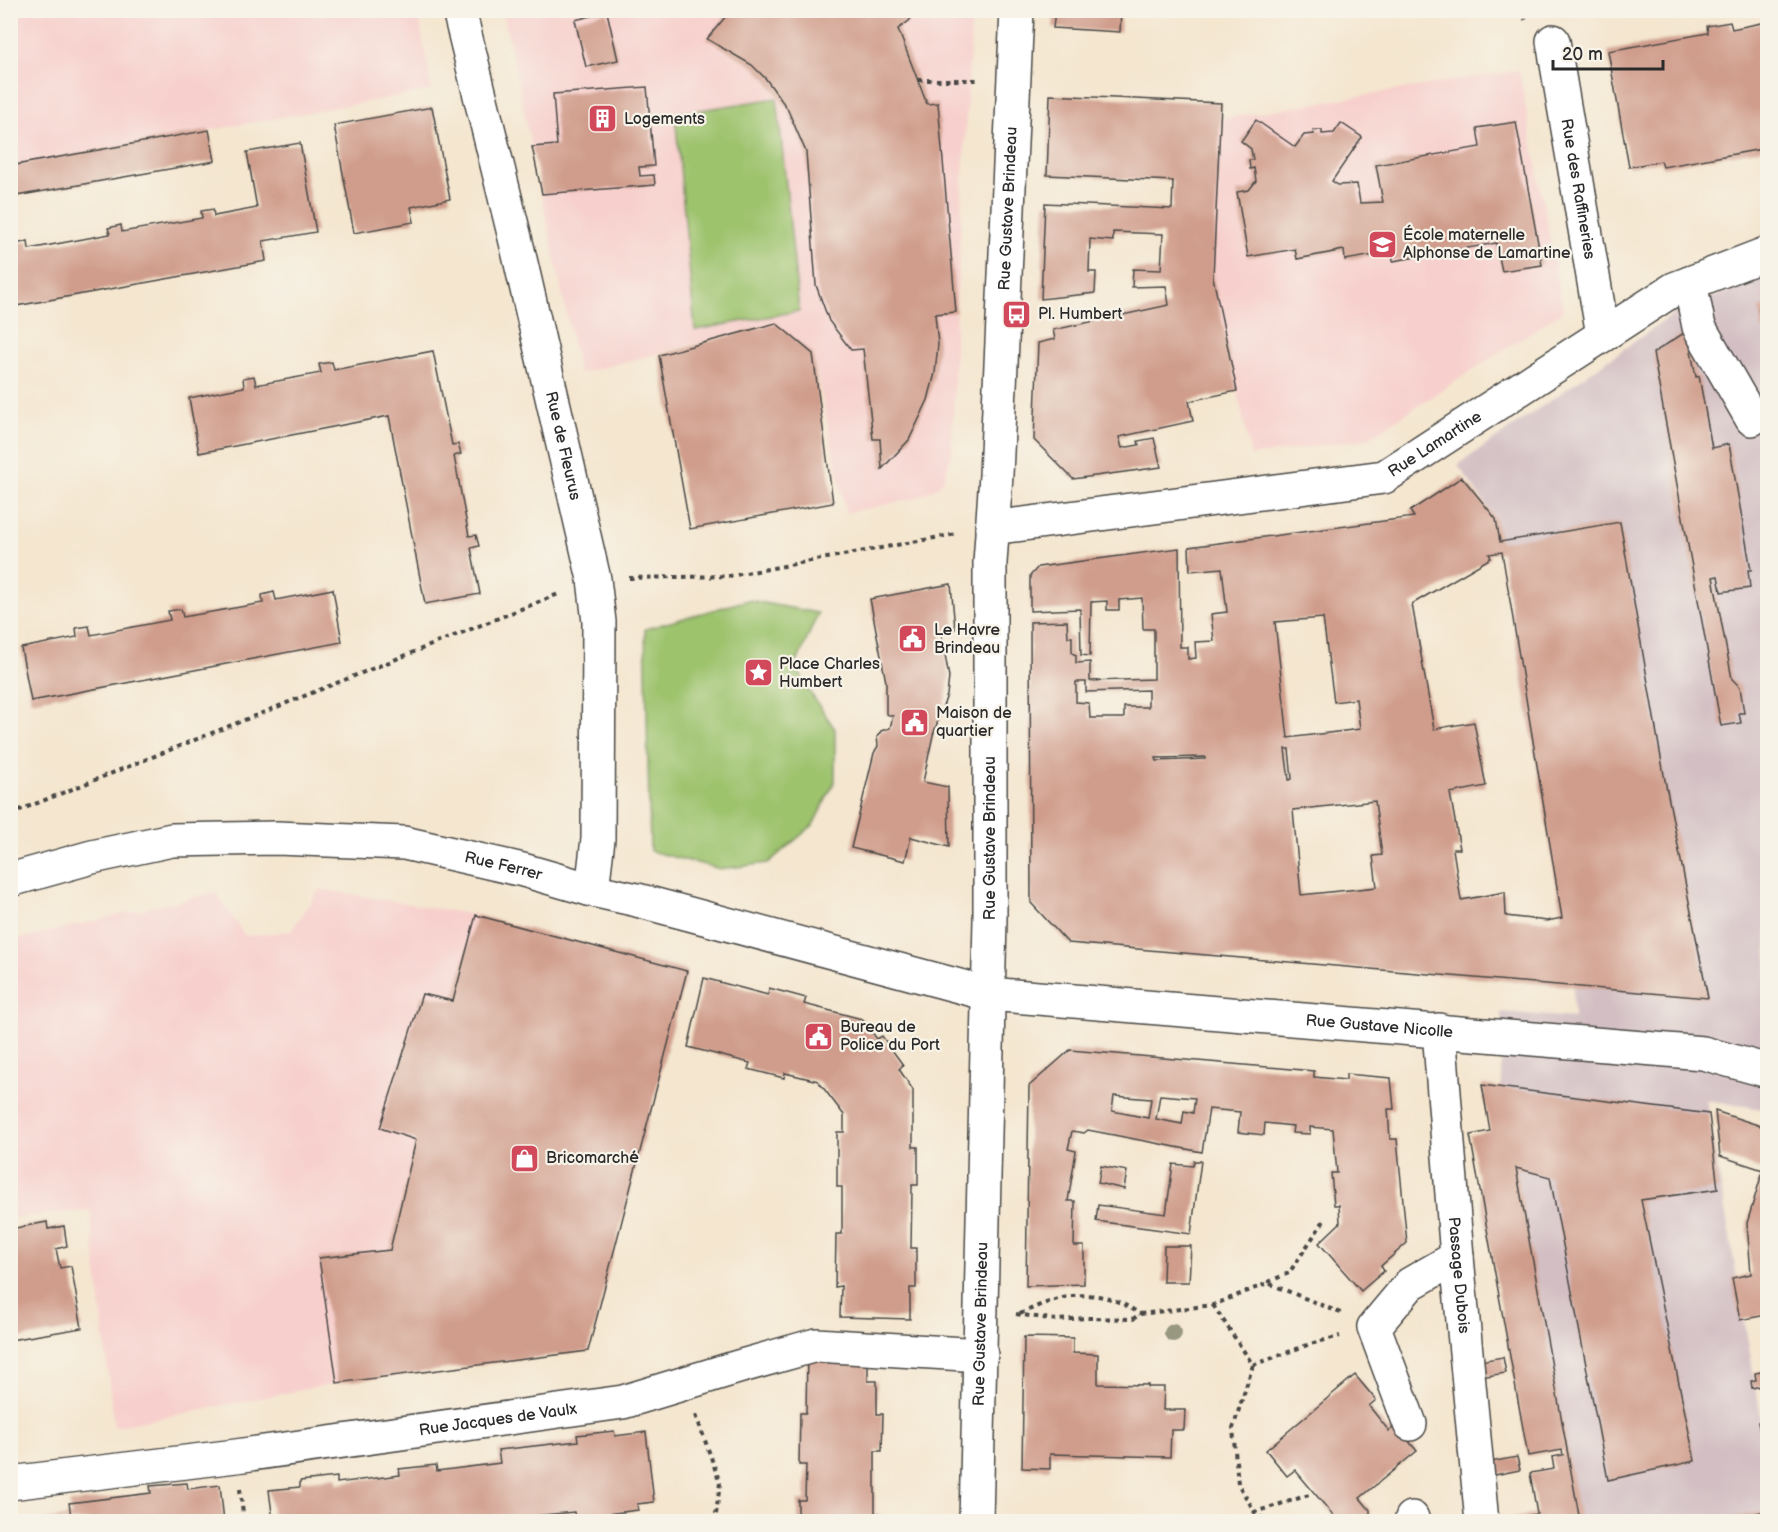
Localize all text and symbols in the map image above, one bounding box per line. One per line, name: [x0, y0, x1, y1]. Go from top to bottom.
scale bar: [1553, 33, 1662, 71]
text: 20 m: [1562, 44, 1603, 65]
building icon: Logements: [587, 103, 619, 135]
place label: Logements: [624, 110, 705, 129]
street label: Rue des Raffineries: [1557, 117, 1599, 261]
street label: Rue Gustave Brindeau: [995, 126, 1021, 291]
place label: École maternelle Alphonse de Lamartine: [1403, 224, 1571, 263]
school or university icon: École maternelle Alphonse de Lamartine: [1366, 228, 1398, 260]
bus stop icon: Pl. Humbert: [1001, 298, 1033, 330]
place label: Pl. Humbert: [1038, 305, 1123, 324]
street label: Rue de Fleurus: [541, 389, 585, 502]
street label: Rue Lamartine: [1385, 407, 1486, 481]
place label: Le Havre Brindeau: [934, 621, 1000, 658]
public building icon: Le Havre Brindeau: [897, 623, 929, 655]
place label: Place Charles Humbert: [779, 655, 880, 692]
place icon: Place Charles Humbert: [742, 657, 774, 689]
place label: Maison de quartier: [936, 704, 1012, 741]
public building icon: Maison de quartier: [899, 706, 931, 738]
street label: Rue Gustave Brindeau: [981, 756, 1000, 920]
street label: Rue Ferrer: [463, 848, 545, 885]
street label: Rue Gustave Nicolle: [1305, 1011, 1454, 1042]
place label: Bureau de Police du Port: [840, 1018, 940, 1055]
public building icon: Bureau de Police du Port: [803, 1020, 835, 1052]
shop icon: Bricomarché: [509, 1142, 541, 1174]
place label: Bricomarché: [546, 1149, 639, 1168]
street label: Passage Dubois: [1444, 1216, 1474, 1334]
street label: Rue Gustave Brindeau: [969, 1242, 992, 1406]
street label: Rue Jacques de Vaulx: [418, 1399, 578, 1440]

